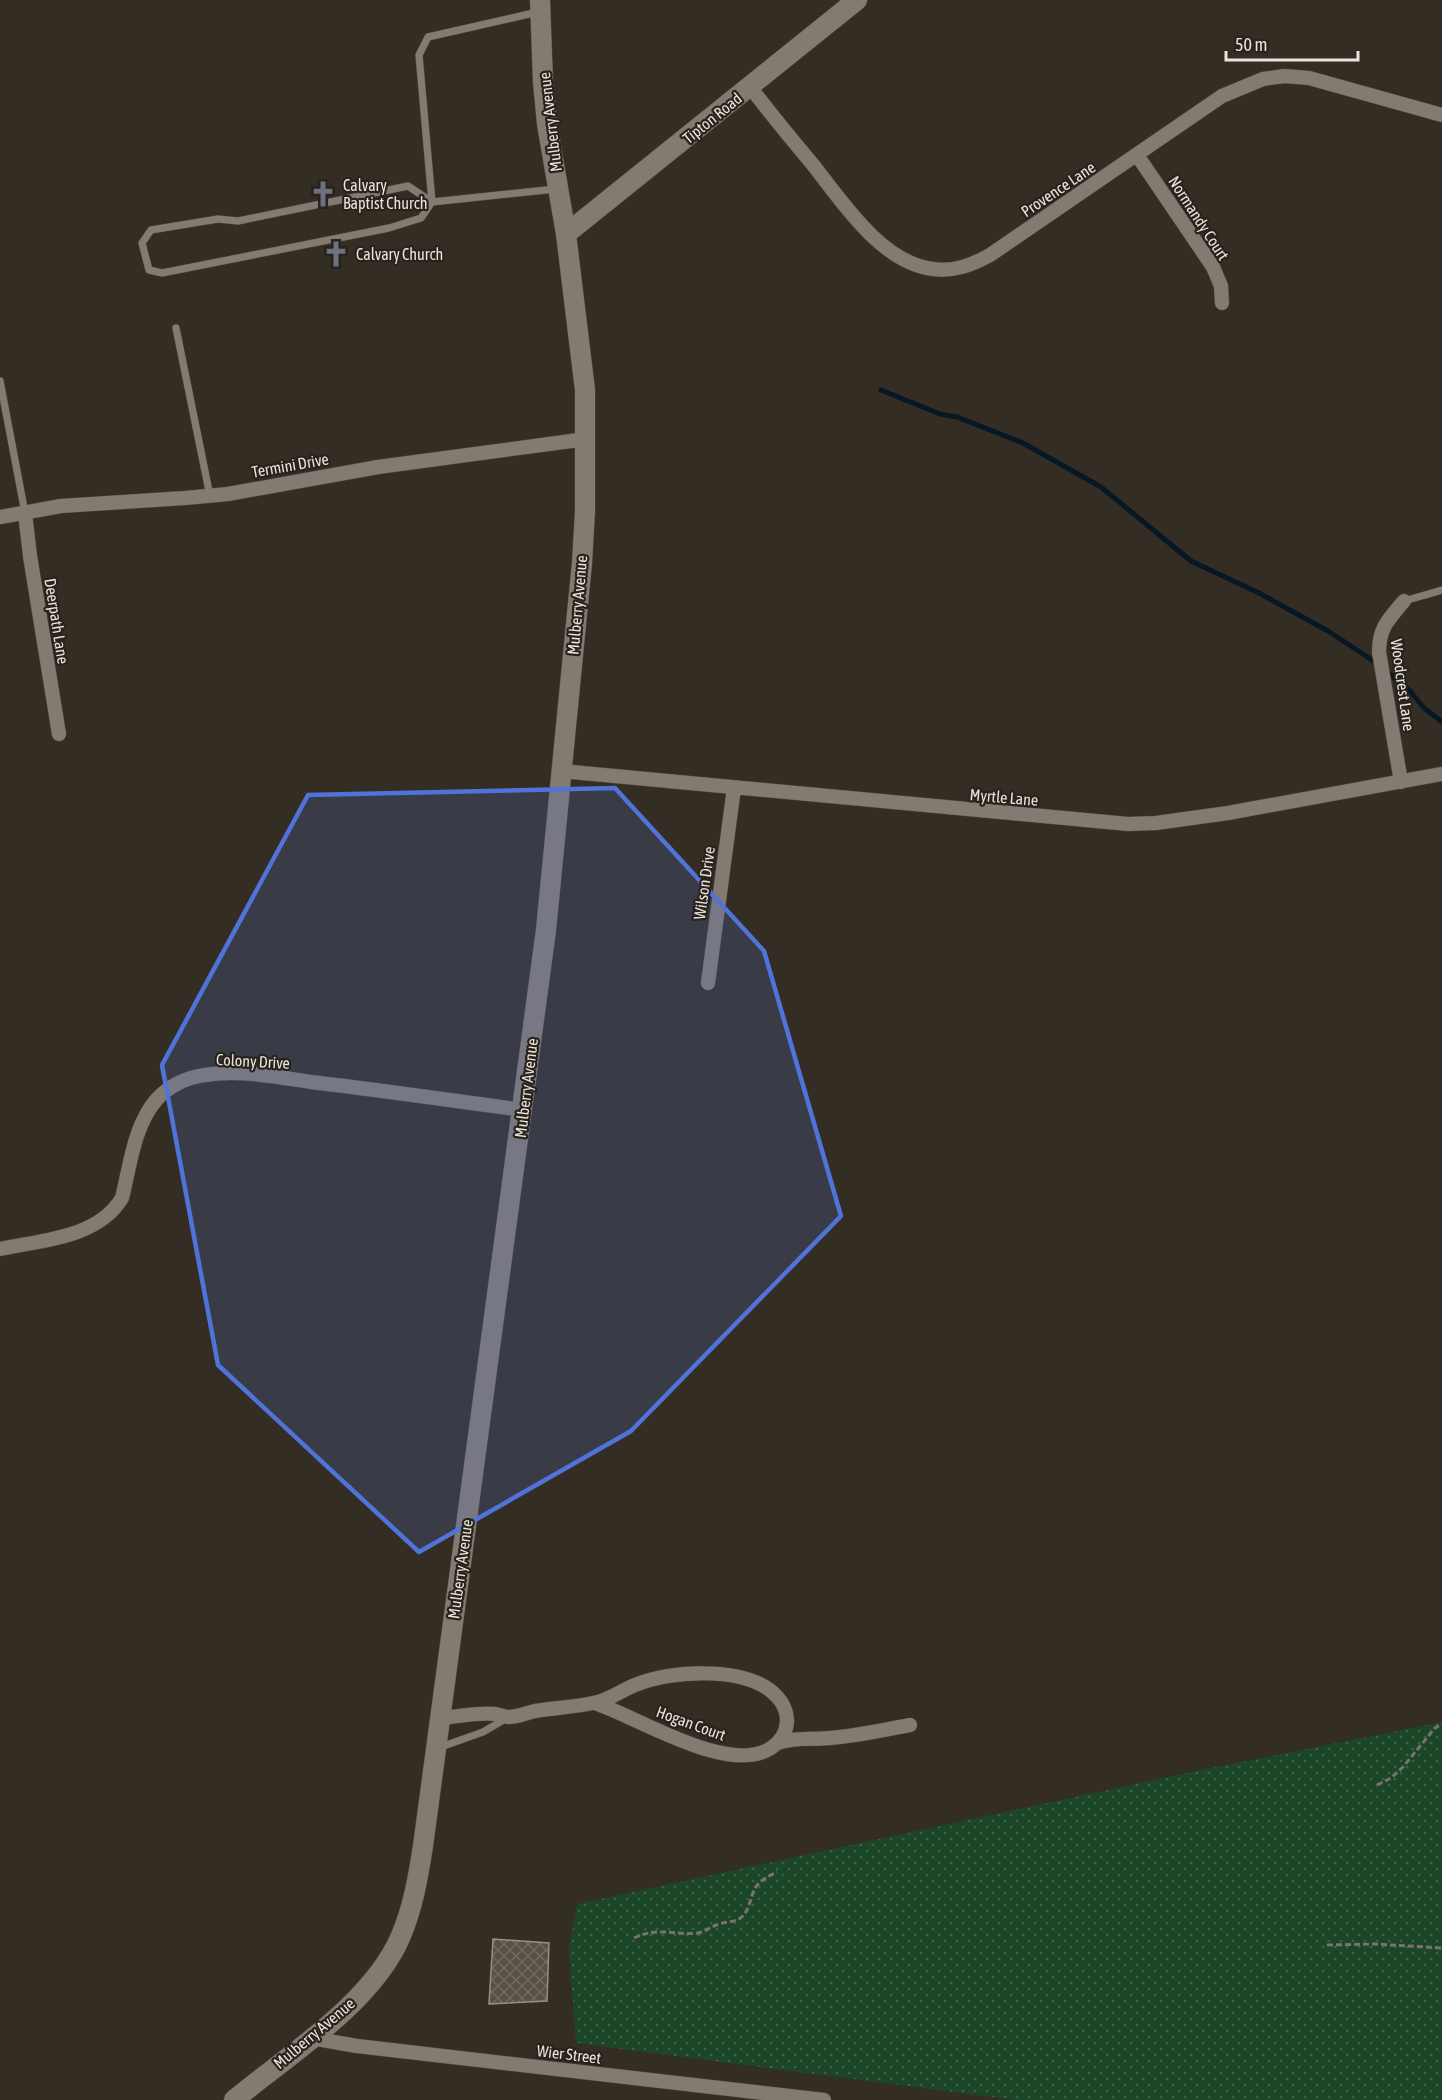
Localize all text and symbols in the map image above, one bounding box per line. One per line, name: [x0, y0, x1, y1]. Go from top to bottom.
scale bar: [1226, 24, 1358, 62]
text: 50 m: [1235, 34, 1267, 55]
street label: Mulberry Avenue: [535, 71, 566, 173]
street label: Tipton Road: [679, 89, 746, 148]
street label: Provence Lane: [1018, 158, 1098, 220]
street label: Normandy Court: [1164, 173, 1233, 264]
place label: Calvary Baptist Church: [343, 176, 427, 213]
church icon: Calvary Baptist Church: [308, 179, 338, 209]
church icon: Calvary Church: [321, 239, 351, 269]
place label: Calvary Church: [356, 245, 443, 264]
street label: Termini Drive: [250, 449, 330, 481]
street label: Mulberry Avenue: [564, 554, 591, 656]
street label: Deerpath Lane: [40, 577, 73, 665]
street label: Woodcrest Lane: [1388, 638, 1418, 732]
street label: Myrtle Lane: [969, 785, 1039, 810]
street label: Wilson Drive: [690, 845, 718, 921]
street label: Mulberry Avenue: [511, 1037, 542, 1139]
street label: Colony Drive: [216, 1050, 290, 1073]
street label: Mulberry Avenue: [444, 1518, 477, 1620]
street label: Hogan Court: [654, 1702, 728, 1745]
street label: Mulberry Avenue: [270, 1994, 359, 2073]
street label: Wier Street: [536, 2041, 603, 2067]

